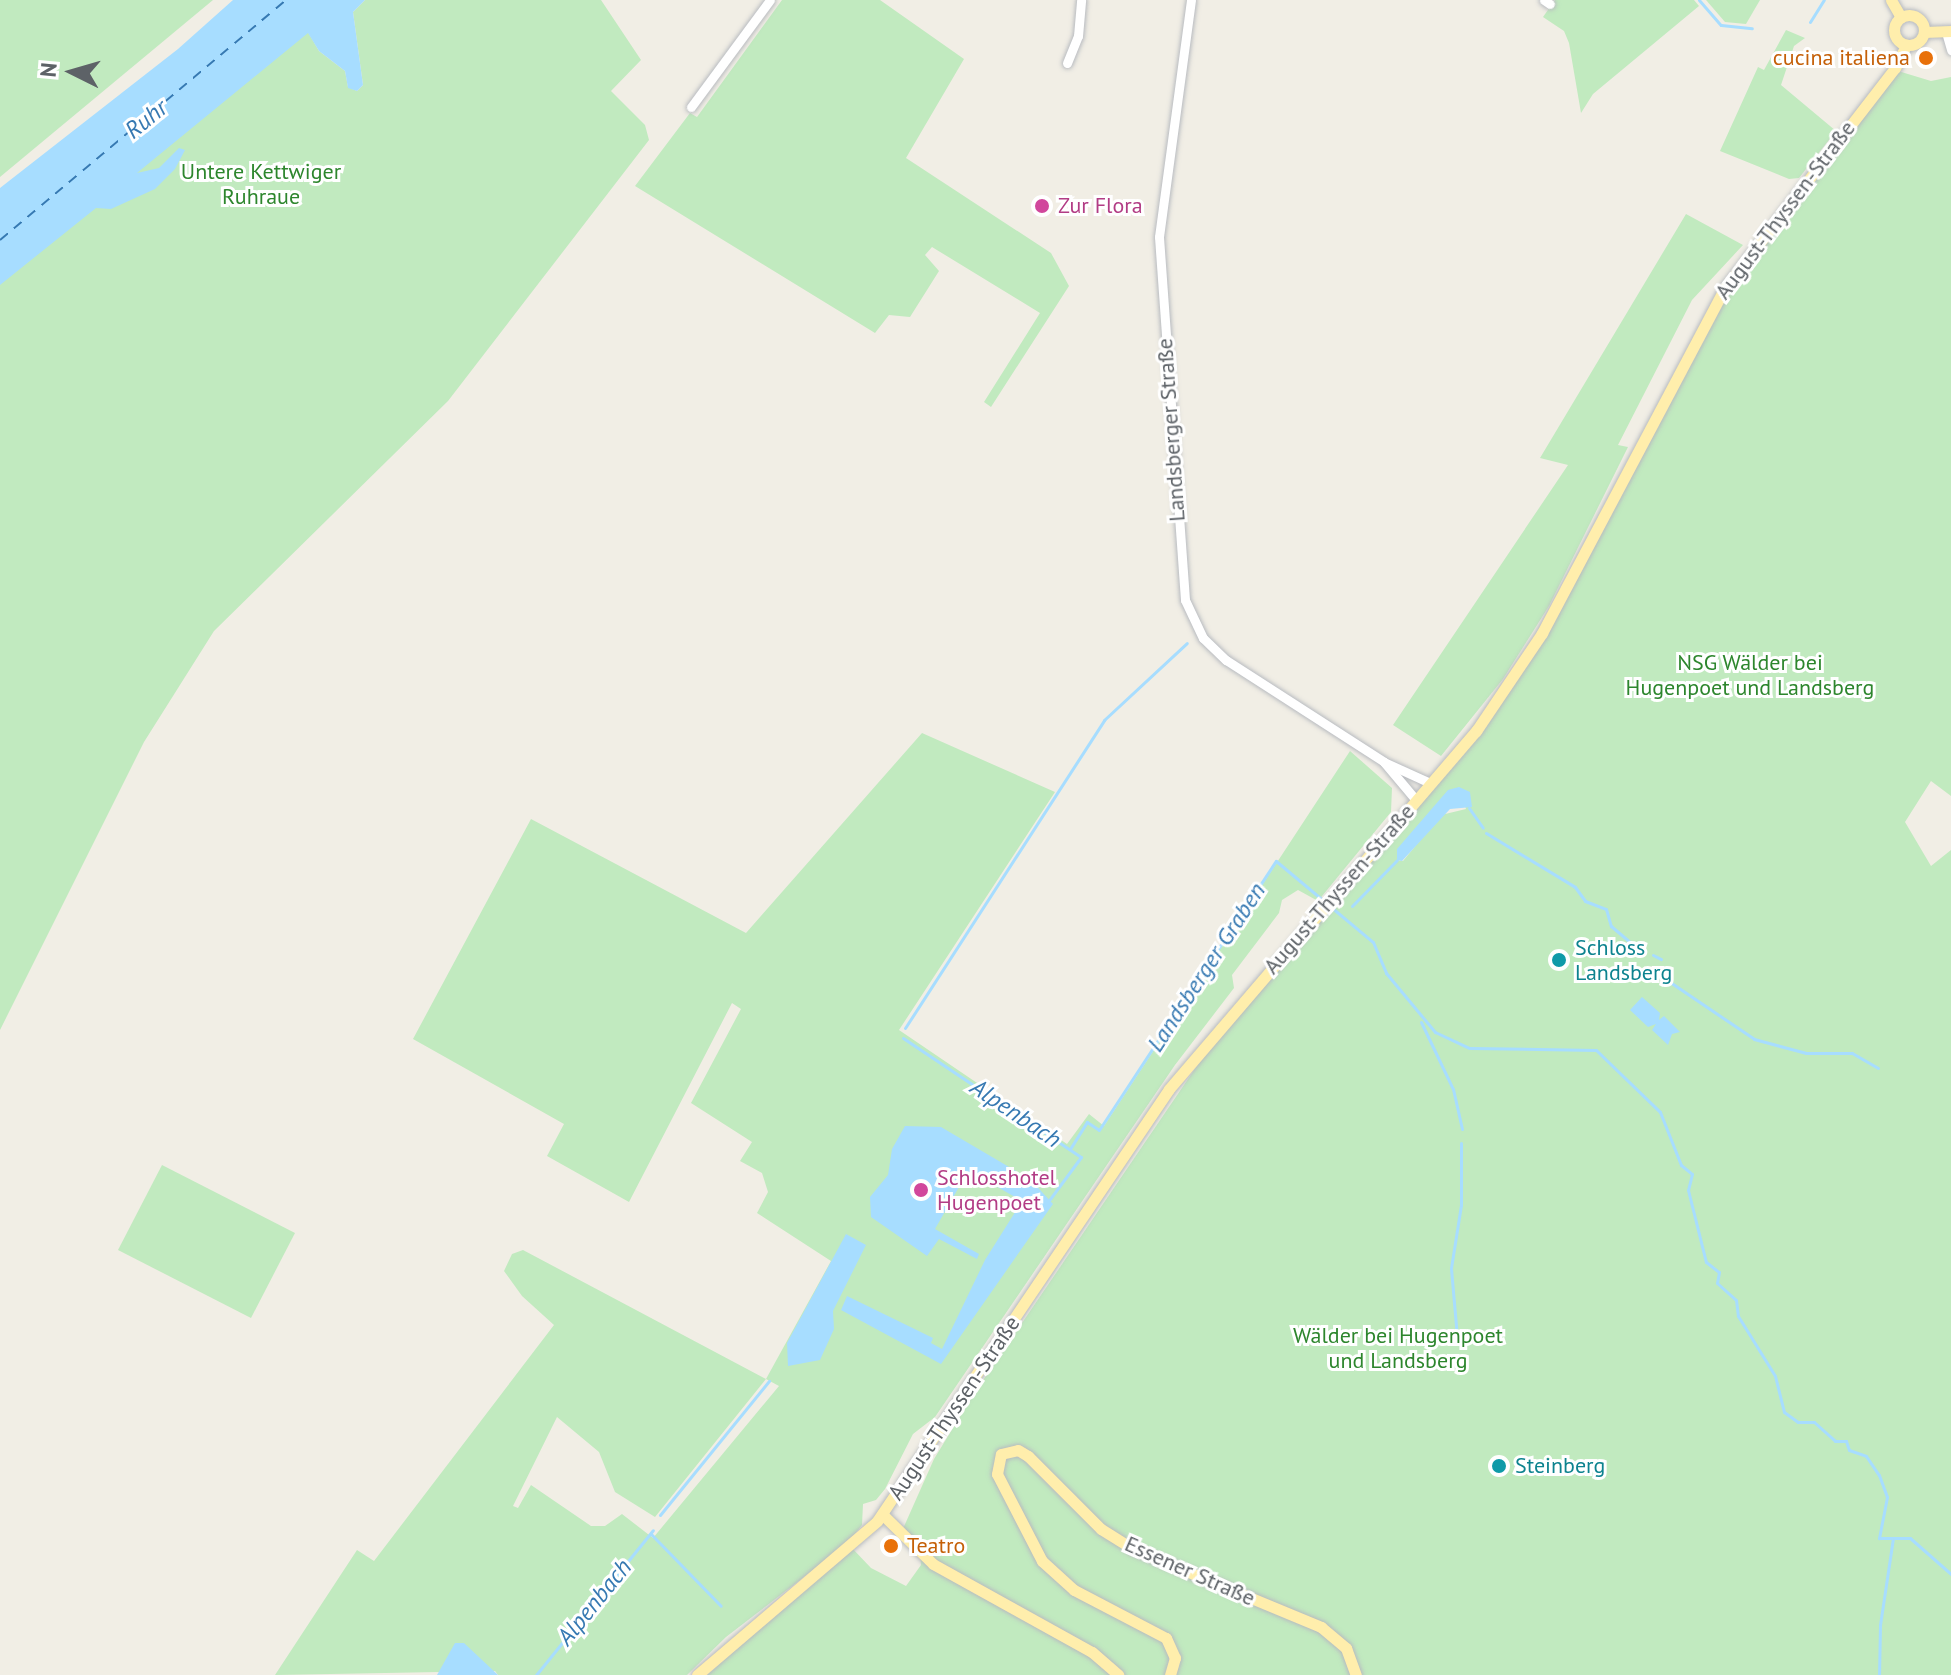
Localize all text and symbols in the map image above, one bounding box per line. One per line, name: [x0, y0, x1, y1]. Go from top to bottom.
north arrow: [32, 32, 112, 112]
place label: cucina italiena: [1773, 45, 1910, 71]
marker: cucina italiena: [1917, 49, 1935, 67]
text: N: [34, 61, 63, 78]
water label: Ruhr: [119, 93, 173, 145]
street label: August-Thyssen-Straße: [1709, 116, 1861, 304]
park label: Untere Kettwiger Ruhraue: [181, 158, 341, 210]
place label: Zur Flora: [1058, 193, 1143, 219]
marker: Zur Flora: [1033, 197, 1051, 215]
street label: Landsberger Straße: [1151, 338, 1191, 522]
park label: NSG Wälder bei Hugenpoet und Landsberg: [1626, 649, 1874, 700]
street label: August-Thyssen-Straße: [1258, 799, 1420, 979]
water label: Landsberger Graben: [1141, 877, 1271, 1057]
place label: Schloss Landsberg: [1575, 934, 1672, 986]
marker: Schloss Landsberg: [1550, 951, 1568, 969]
water label: Alpenbach: [965, 1072, 1067, 1154]
place label: Schlosshotel Hugenpoet: [937, 1164, 1056, 1216]
marker: Schlosshotel Hugenpoet: [912, 1181, 930, 1199]
street label: August-Thyssen-Straße: [883, 1311, 1025, 1505]
park label: Wälder bei Hugenpoet und Landsberg: [1293, 1322, 1503, 1374]
place label: Steinberg: [1515, 1453, 1605, 1479]
marker: Steinberg: [1490, 1457, 1508, 1475]
street label: Essener Straße: [1121, 1531, 1259, 1611]
place label: Teatro: [907, 1533, 965, 1559]
marker: Teatro: [882, 1537, 900, 1555]
water label: Alpenbach: [551, 1553, 637, 1651]

